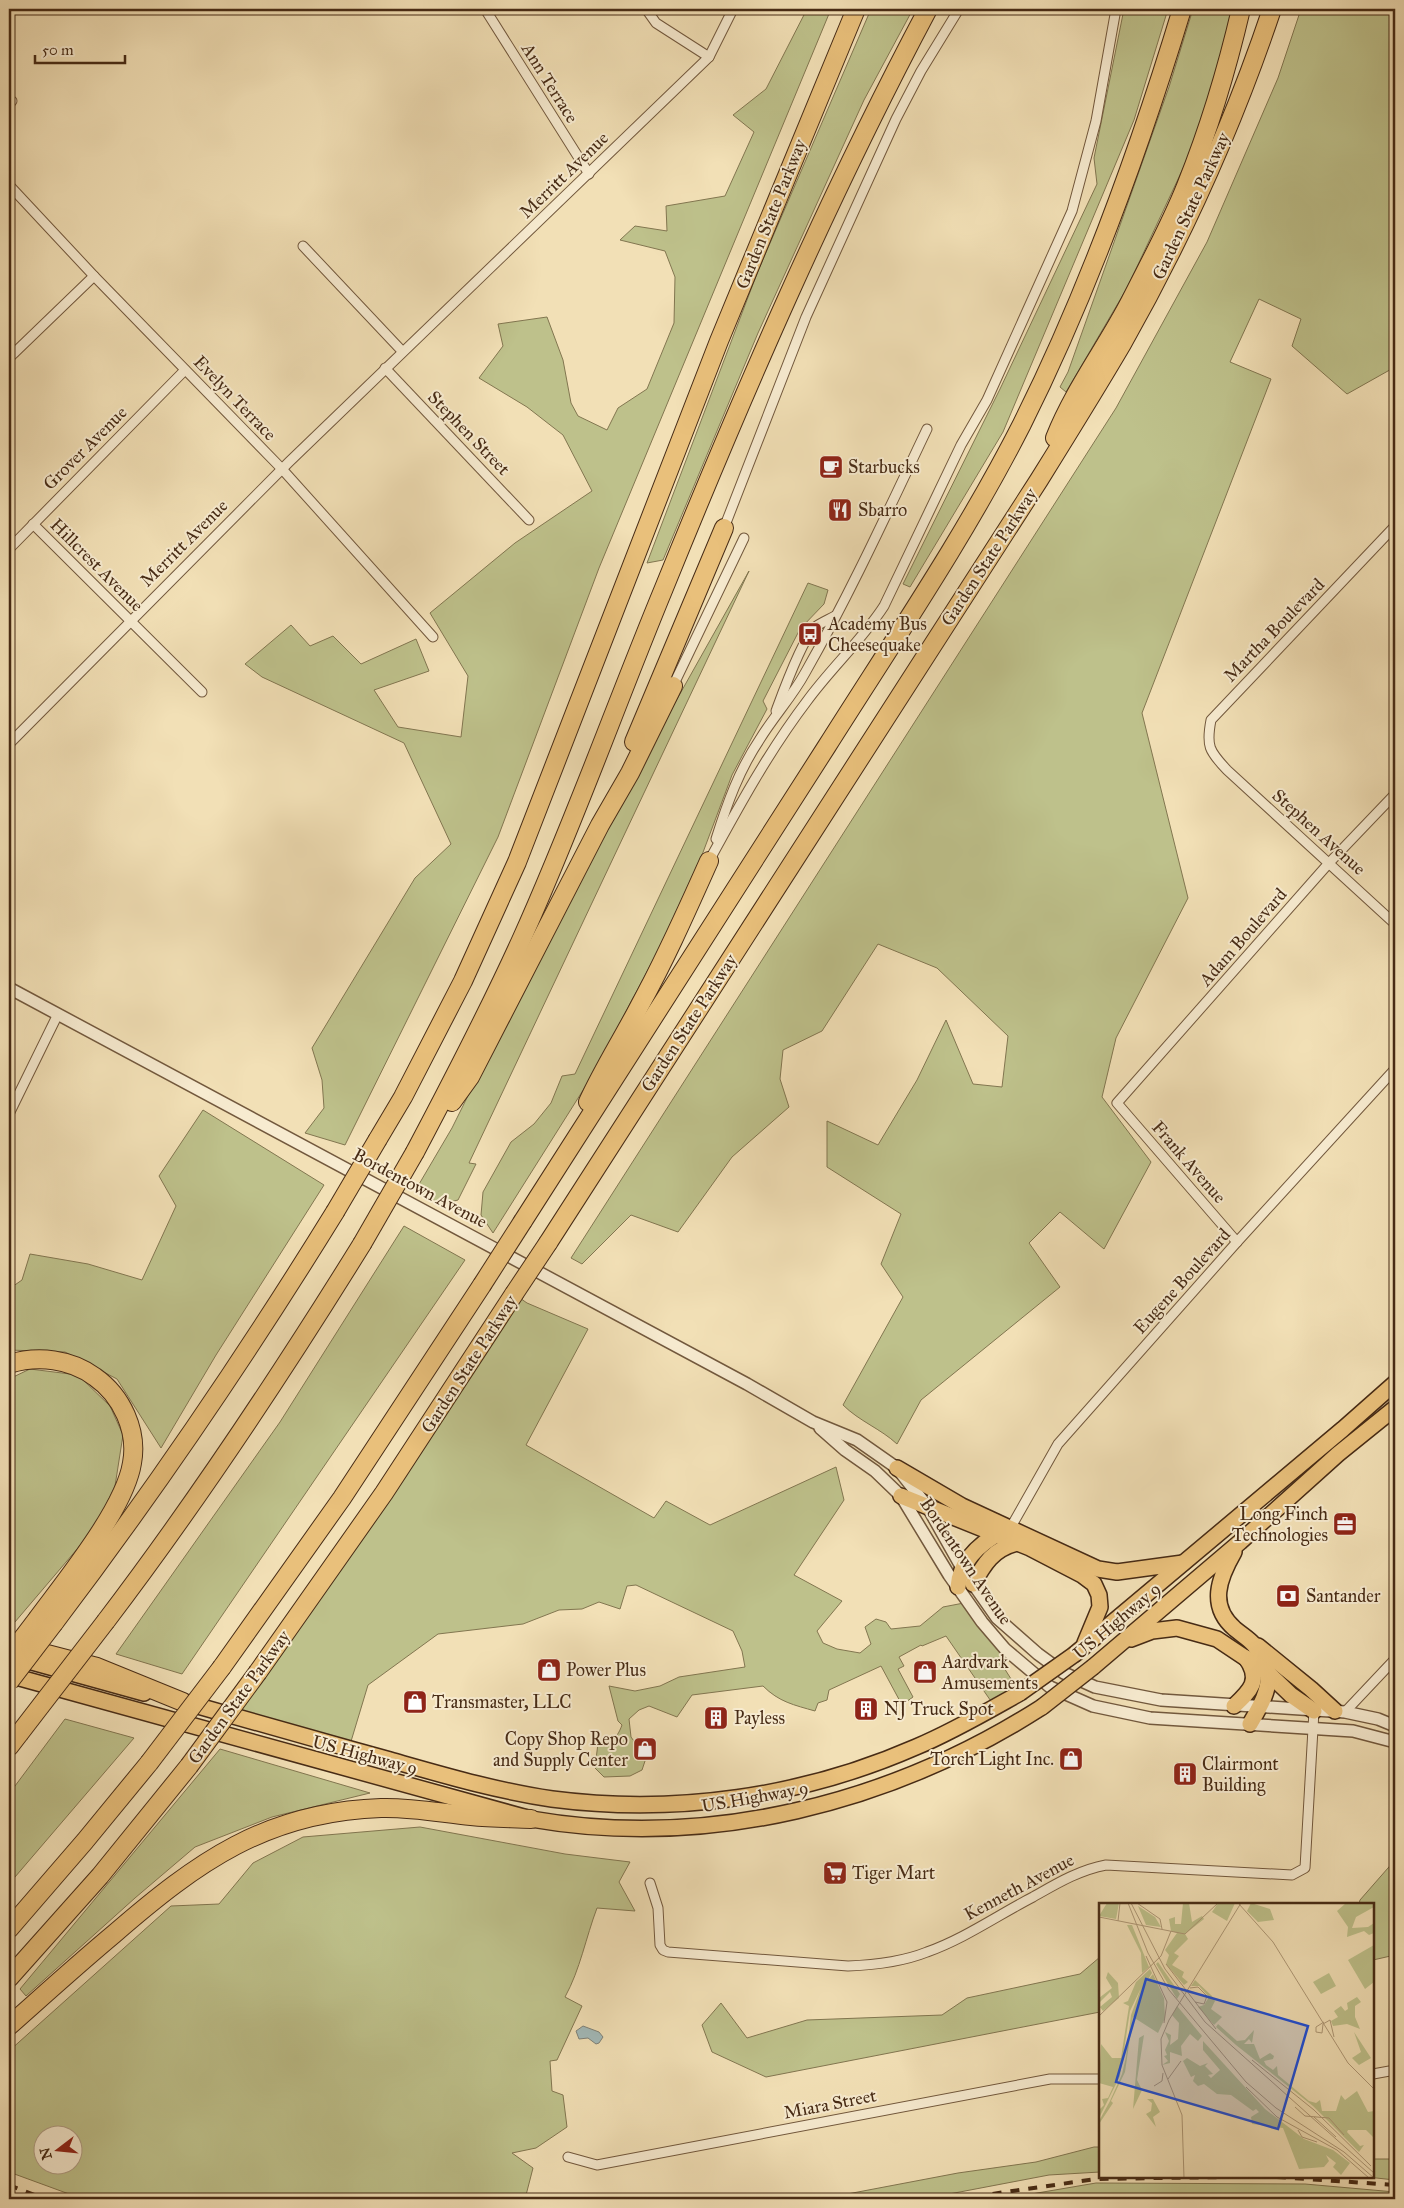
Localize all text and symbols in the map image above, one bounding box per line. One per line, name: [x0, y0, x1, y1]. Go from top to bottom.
scale bar: [35, 32, 125, 64]
street label: Ann Terrace: [516, 38, 583, 127]
text: 50 m: [42, 41, 74, 59]
street label: Merritt Avenue: [515, 127, 613, 223]
street label: Garden State Parkway: [1147, 128, 1235, 283]
street label: Garden State Parkway: [731, 135, 811, 292]
street label: Evelyn Terrace: [189, 351, 281, 445]
street label: Stephen Street: [423, 386, 515, 480]
street label: Grover Avenue: [39, 402, 131, 494]
cafe icon: Starbucks: [818, 454, 844, 480]
place label: Starbucks: [848, 456, 920, 478]
street label: Garden State Parkway: [936, 484, 1042, 630]
street label: Merritt Avenue: [136, 495, 232, 591]
restaurant icon: Sbarro: [827, 497, 853, 523]
place label: Sbarro: [858, 499, 907, 521]
street label: Hillcrest Avenue: [46, 514, 148, 616]
street label: Martha Boulevard: [1219, 574, 1329, 686]
place label: Academy Bus Cheesequake: [827, 613, 927, 657]
bus stop icon: Academy Bus Cheesequake: [797, 621, 823, 647]
street label: Stephen Avenue: [1268, 784, 1370, 880]
street label: Adam Boulevard: [1194, 884, 1291, 991]
street label: Garden State Parkway: [636, 950, 742, 1096]
street label: Frank Avenue: [1147, 1116, 1231, 1208]
street label: Bordentown Avenue: [349, 1143, 491, 1233]
street label: Eugene Boulevard: [1129, 1224, 1236, 1339]
street label: Garden State Parkway: [416, 1291, 522, 1437]
street label: Bordentown Avenue: [915, 1493, 1017, 1629]
place label: Long Finch Technologies: [1232, 1503, 1328, 1547]
office icon: Long Finch Technologies: [1332, 1511, 1358, 1537]
street label: US Highway 9: [1069, 1578, 1166, 1665]
bank icon: Santander: [1275, 1583, 1301, 1609]
place label: Santander: [1306, 1585, 1381, 1607]
street label: Garden State Parkway: [183, 1625, 295, 1768]
place label: Aardvark Amusements: [941, 1651, 1038, 1694]
shop icon: Power Plus: [536, 1657, 562, 1683]
place label: Power Plus: [566, 1659, 646, 1681]
shop icon: Aardvark Amusements: [912, 1659, 938, 1685]
shop icon: Transmaster, LLC: [402, 1689, 428, 1715]
place label: Transmaster, LLC: [432, 1691, 571, 1713]
building icon: NJ Truck Spot: [853, 1696, 879, 1722]
place label: NJ Truck Spot: [884, 1698, 994, 1721]
building icon: Payless: [703, 1705, 729, 1731]
place label: Payless: [734, 1707, 785, 1729]
place label: Copy Shop Repo and Supply Center: [493, 1728, 628, 1771]
street label: US Highway 9: [310, 1730, 420, 1781]
shop icon: Copy Shop Repo and Supply Center: [632, 1736, 658, 1762]
shop icon: Torch Light Inc.: [1058, 1746, 1084, 1772]
place label: Torch Light Inc.: [930, 1748, 1054, 1771]
place label: Clairmont Building: [1202, 1753, 1279, 1797]
building icon: Clairmont Building: [1172, 1761, 1198, 1787]
street label: US Highway 9: [700, 1777, 810, 1818]
street label: Kenneth Avenue: [960, 1849, 1078, 1925]
supermarket icon: Tiger Mart: [822, 1860, 848, 1886]
place label: Tiger Mart: [852, 1862, 936, 1885]
inset map: [1099, 1903, 1374, 2178]
street label: Miara Street: [782, 2084, 879, 2124]
north arrow: [32, 2126, 82, 2176]
text: N: [36, 2145, 56, 2161]

